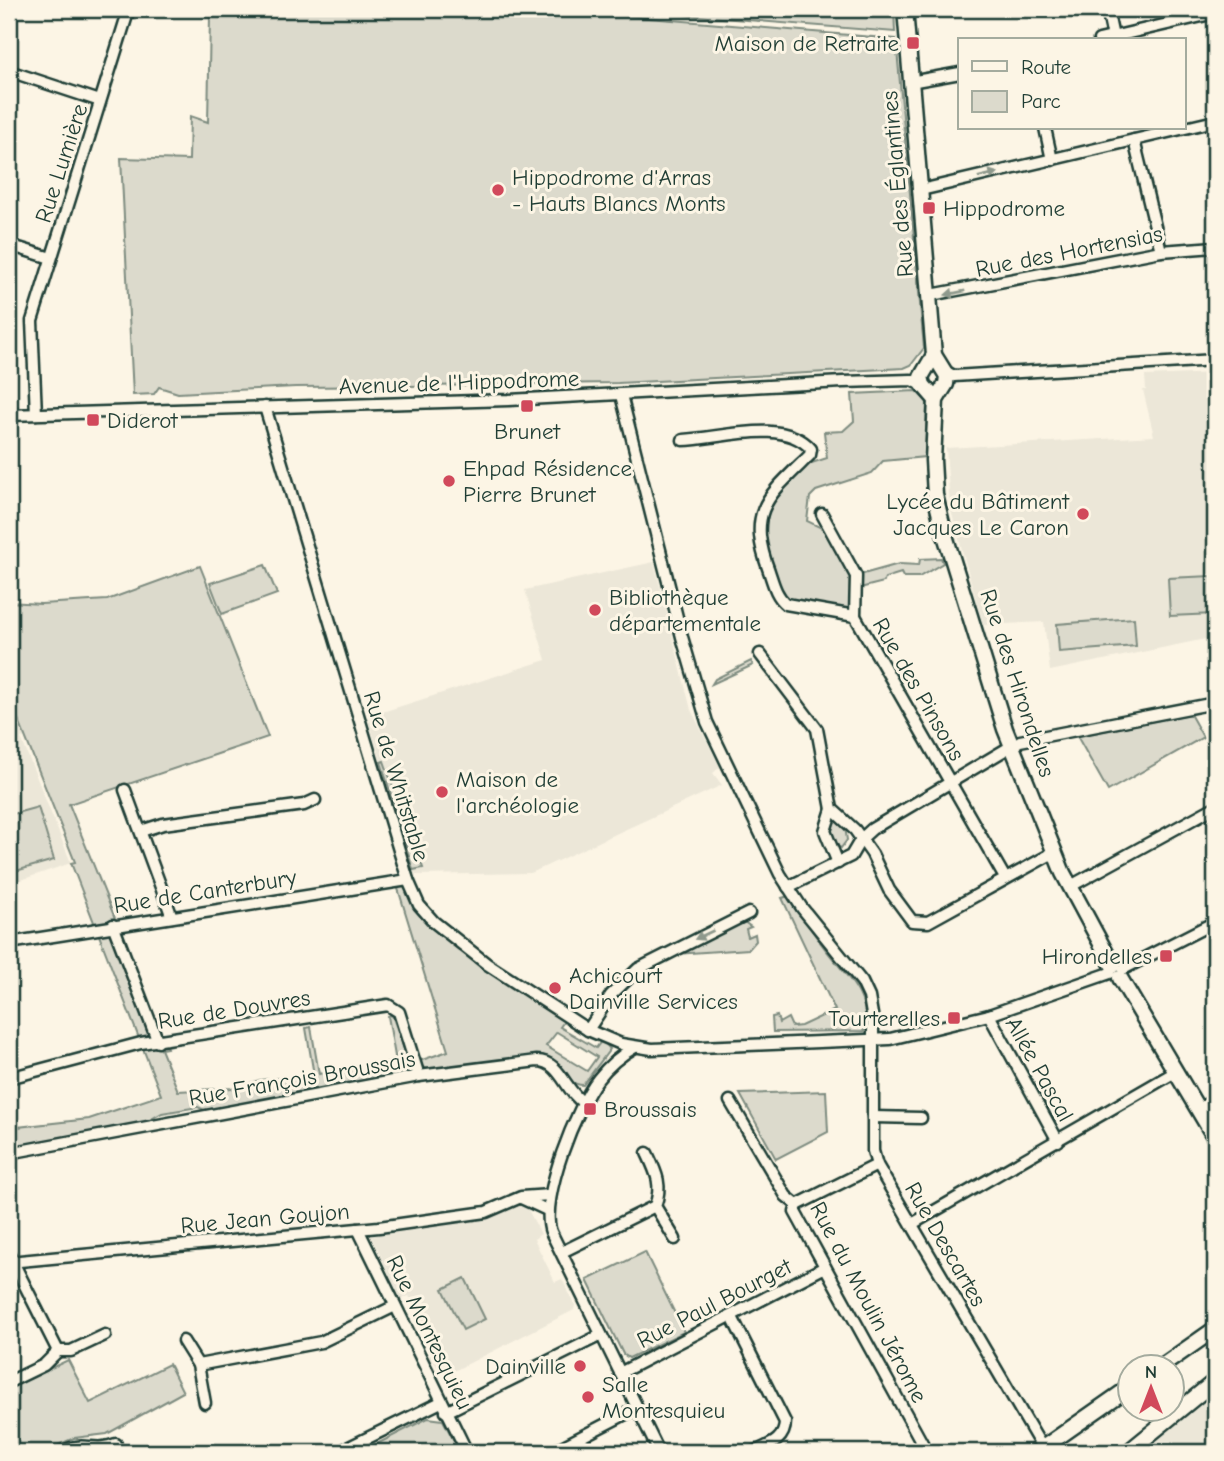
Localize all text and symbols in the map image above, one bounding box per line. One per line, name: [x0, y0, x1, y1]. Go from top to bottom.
place label: Maison de Retraite: [714, 30, 899, 57]
marker: Maison de Retraite: [905, 35, 921, 51]
legend: [958, 38, 1186, 130]
text: Route: [1021, 55, 1071, 79]
text: Parc: [1021, 89, 1061, 113]
street label: Rue des Églantines: [876, 90, 919, 278]
street label: Rue Lumière: [30, 100, 93, 226]
place label: Hippodrome d'Arras - Hauts Blancs Monts: [512, 164, 726, 217]
one-way arrow: [977, 169, 999, 180]
marker: Hippodrome d'Arras - Hauts Blancs Monts: [490, 182, 506, 198]
place label: Hippodrome: [943, 195, 1065, 222]
marker: Hippodrome: [921, 200, 937, 216]
street label: Rue des Hortensias: [973, 220, 1165, 283]
one-way arrow: [944, 287, 966, 298]
street label: Avenue de l'Hippodrome: [338, 365, 580, 400]
marker: Brunet: [519, 398, 535, 414]
place label: Diderot: [107, 407, 179, 434]
marker: Diderot: [85, 412, 101, 428]
place label: Brunet: [494, 418, 561, 445]
place label: Ehpad Résidence Pierre Brunet: [463, 455, 632, 508]
marker: Ehpad Résidence Pierre Brunet: [441, 473, 457, 489]
place label: Lycée du Bâtiment Jacques Le Caron: [886, 488, 1070, 541]
marker: Lycée du Bâtiment Jacques Le Caron: [1075, 506, 1091, 522]
place label: Bibliothèque départementale: [609, 584, 761, 637]
street label: Rue des Hirondelles: [974, 586, 1061, 781]
marker: Bibliothèque départementale: [587, 602, 603, 618]
street label: Rue des Pinsons: [867, 613, 970, 765]
street label: Rue de Whitstable: [358, 688, 435, 864]
place label: Maison de l'archéologie: [456, 766, 579, 819]
marker: Maison de l'archéologie: [434, 784, 450, 800]
street label: Rue de Canterbury: [112, 864, 299, 919]
one-way arrow: [694, 930, 714, 941]
place label: Hirondelles: [1042, 943, 1152, 970]
marker: Hirondelles: [1158, 948, 1174, 964]
place label: Achicourt Dainville Services: [569, 962, 738, 1015]
marker: Achicourt Dainville Services: [547, 980, 563, 996]
street label: Rue de Douvres: [156, 984, 312, 1035]
place label: Tourterelles: [828, 1005, 940, 1032]
marker: Tourterelles: [946, 1010, 962, 1026]
street label: Allée Pascal: [1000, 1012, 1079, 1126]
street label: Rue François Broussais: [187, 1045, 417, 1112]
place label: Broussais: [604, 1096, 697, 1123]
marker: Broussais: [582, 1101, 598, 1117]
street label: Rue Descartes: [899, 1177, 992, 1311]
street label: Rue du Moulin Jérome: [804, 1197, 933, 1407]
street label: Rue Jean Goujon: [179, 1198, 351, 1239]
street label: Rue Montesquieu: [381, 1251, 478, 1414]
street label: Rue Paul Bourget: [632, 1252, 797, 1354]
north arrow: [1116, 1352, 1186, 1422]
place label: Dainville: [485, 1353, 566, 1380]
marker: Dainville: [572, 1358, 588, 1374]
text: N: [1145, 1361, 1157, 1383]
place label: Salle Montesquieu: [602, 1371, 725, 1424]
marker: Salle Montesquieu: [580, 1389, 596, 1405]

